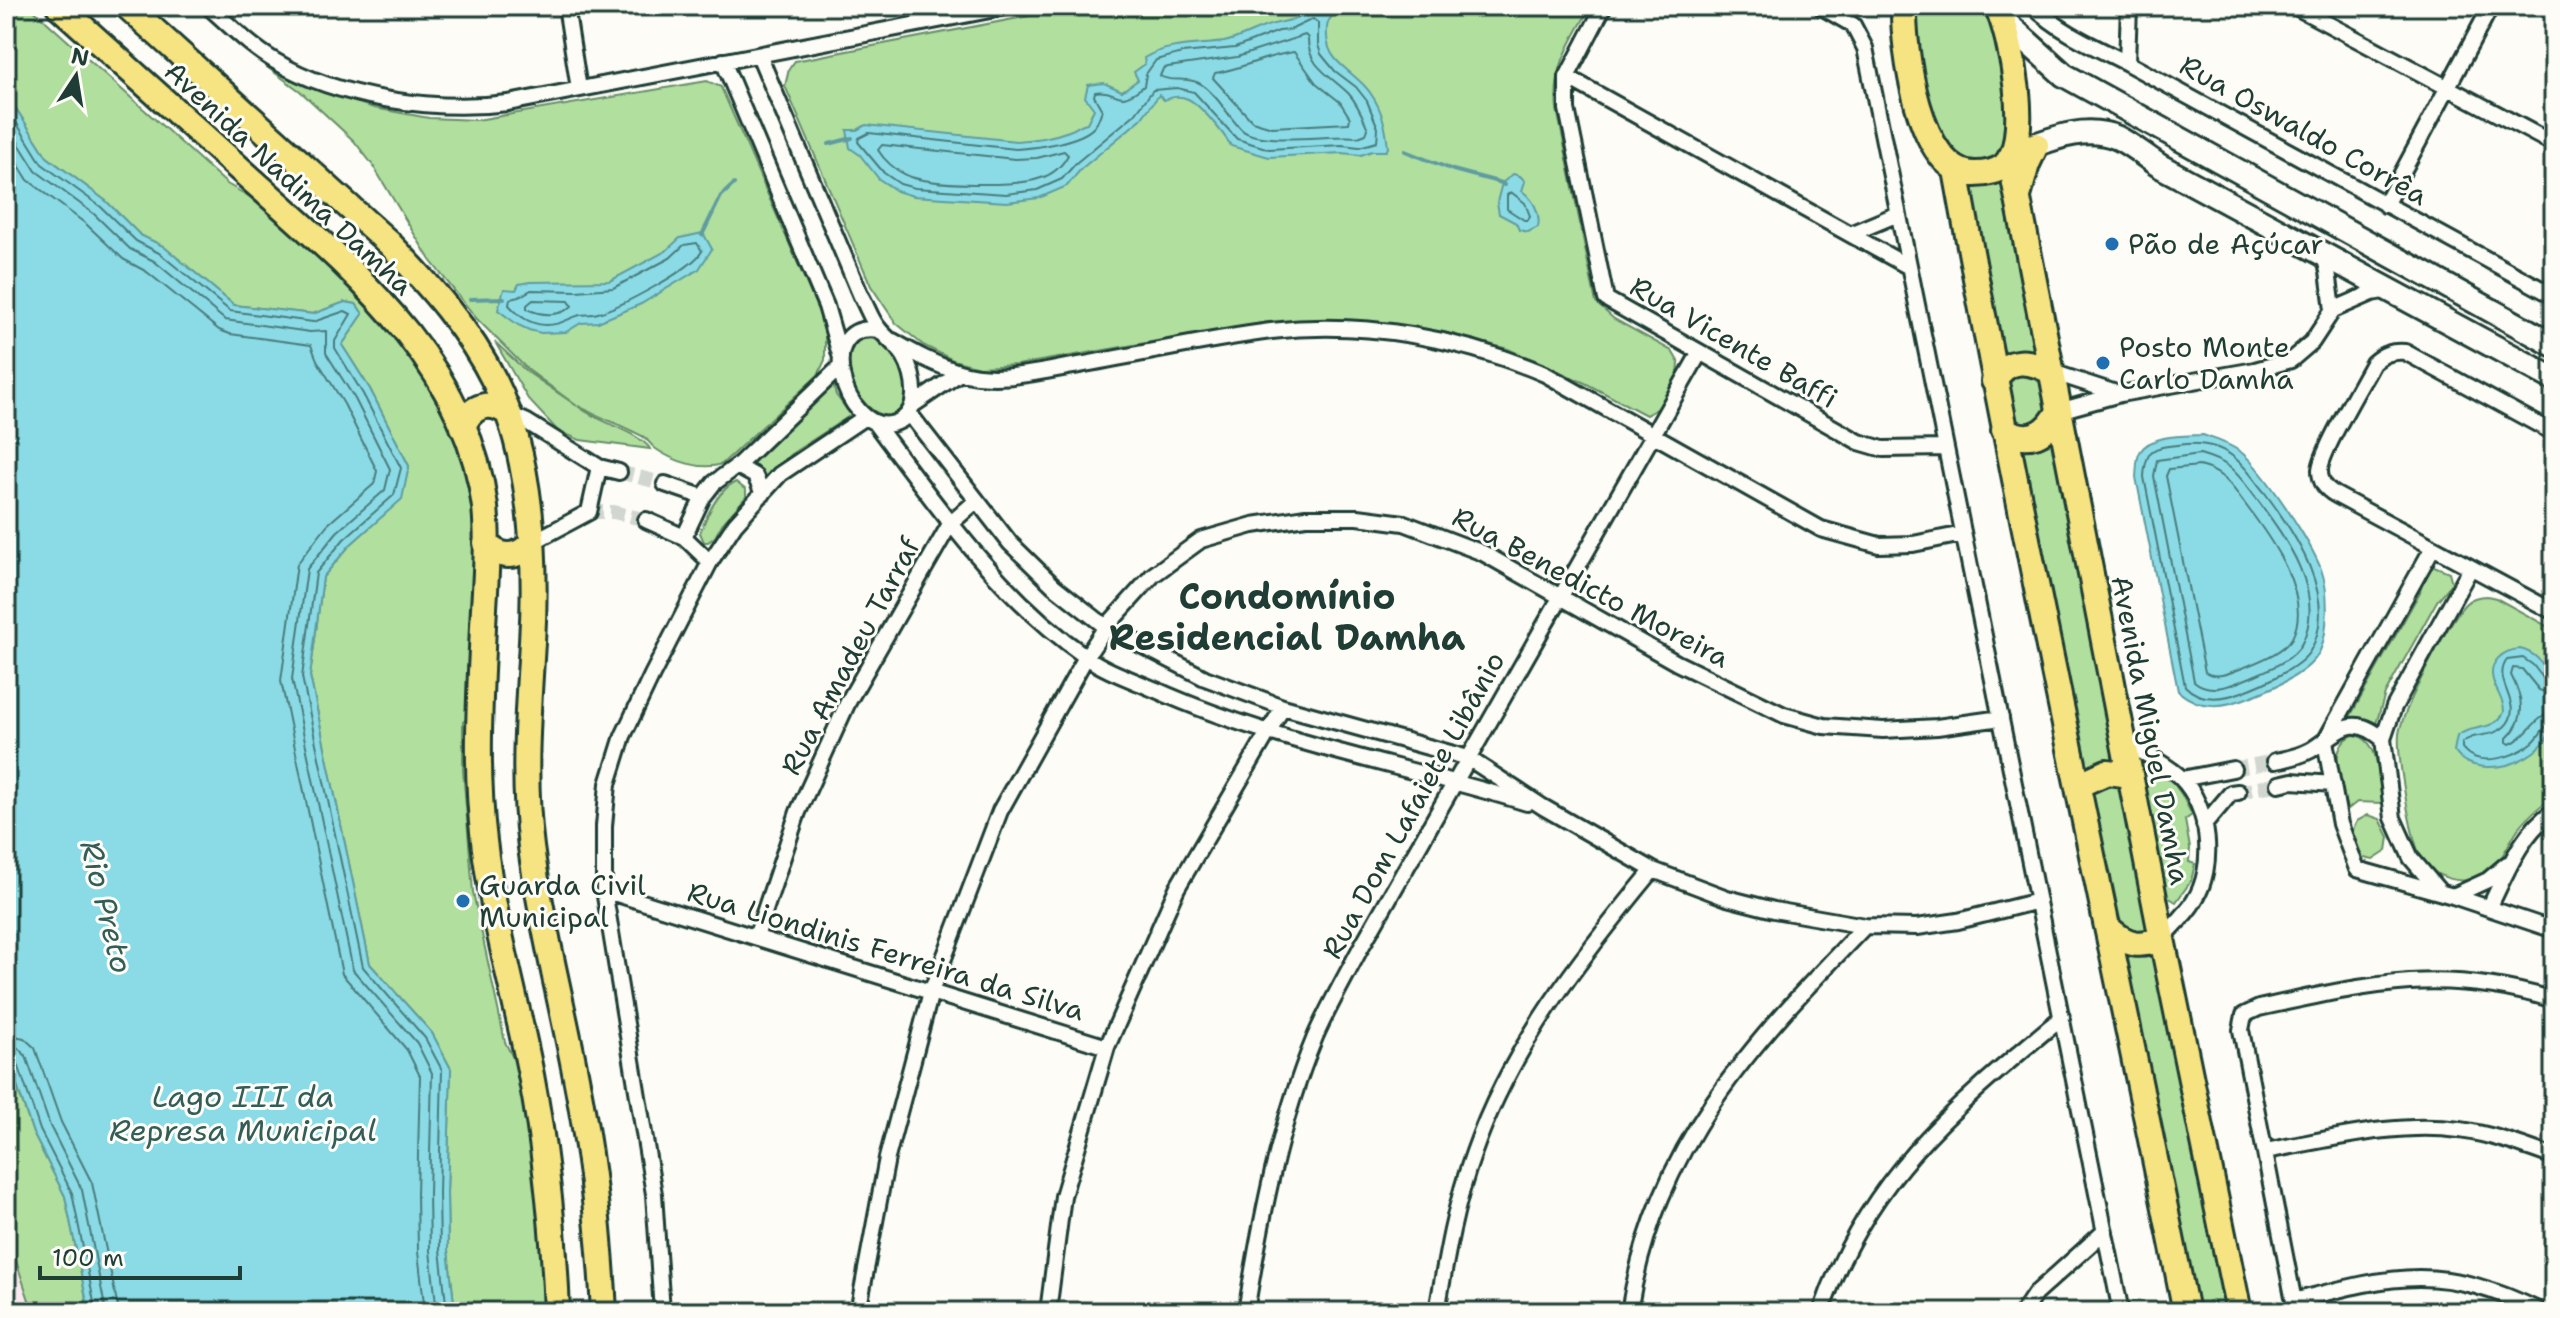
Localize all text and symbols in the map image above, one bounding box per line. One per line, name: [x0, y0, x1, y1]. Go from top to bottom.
north arrow: [36, 36, 116, 116]
text: N: [69, 41, 92, 73]
street label: Rua Oswaldo Corrêa: [2173, 46, 2435, 214]
street label: Avenida Nadima Damha: [156, 52, 422, 304]
place label: Pão de Açúcar: [2128, 225, 2324, 263]
marker: Pão de Açúcar: [2103, 235, 2121, 253]
street label: Rua Vicente Baffi: [1623, 267, 1845, 417]
place label: Posto Monte Carlo Damha: [2119, 328, 2294, 398]
marker: Posto Monte Carlo Damha: [2094, 354, 2112, 372]
street label: Rua Benedicto Moreira: [1446, 498, 1736, 676]
street label: Rua Amadeu Tarraf: [771, 530, 929, 781]
district label: Condomínio Residencial Damha: [1109, 572, 1466, 662]
street label: Avenida Miguel Damha: [2102, 572, 2200, 888]
street label: Rua Dom Lafaiete Libânio: [1313, 645, 1513, 965]
water label: Rio Preto: [70, 836, 143, 978]
place label: Guarda Civil Municipal: [479, 866, 646, 936]
street label: Rua Liondinis Ferreira da Silva: [683, 872, 1089, 1030]
marker: Guarda Civil Municipal: [454, 892, 472, 910]
water label: Lago III da Represa Municipal: [109, 1076, 377, 1151]
scale bar: [40, 1230, 240, 1280]
text: 100 m: [52, 1242, 124, 1274]

